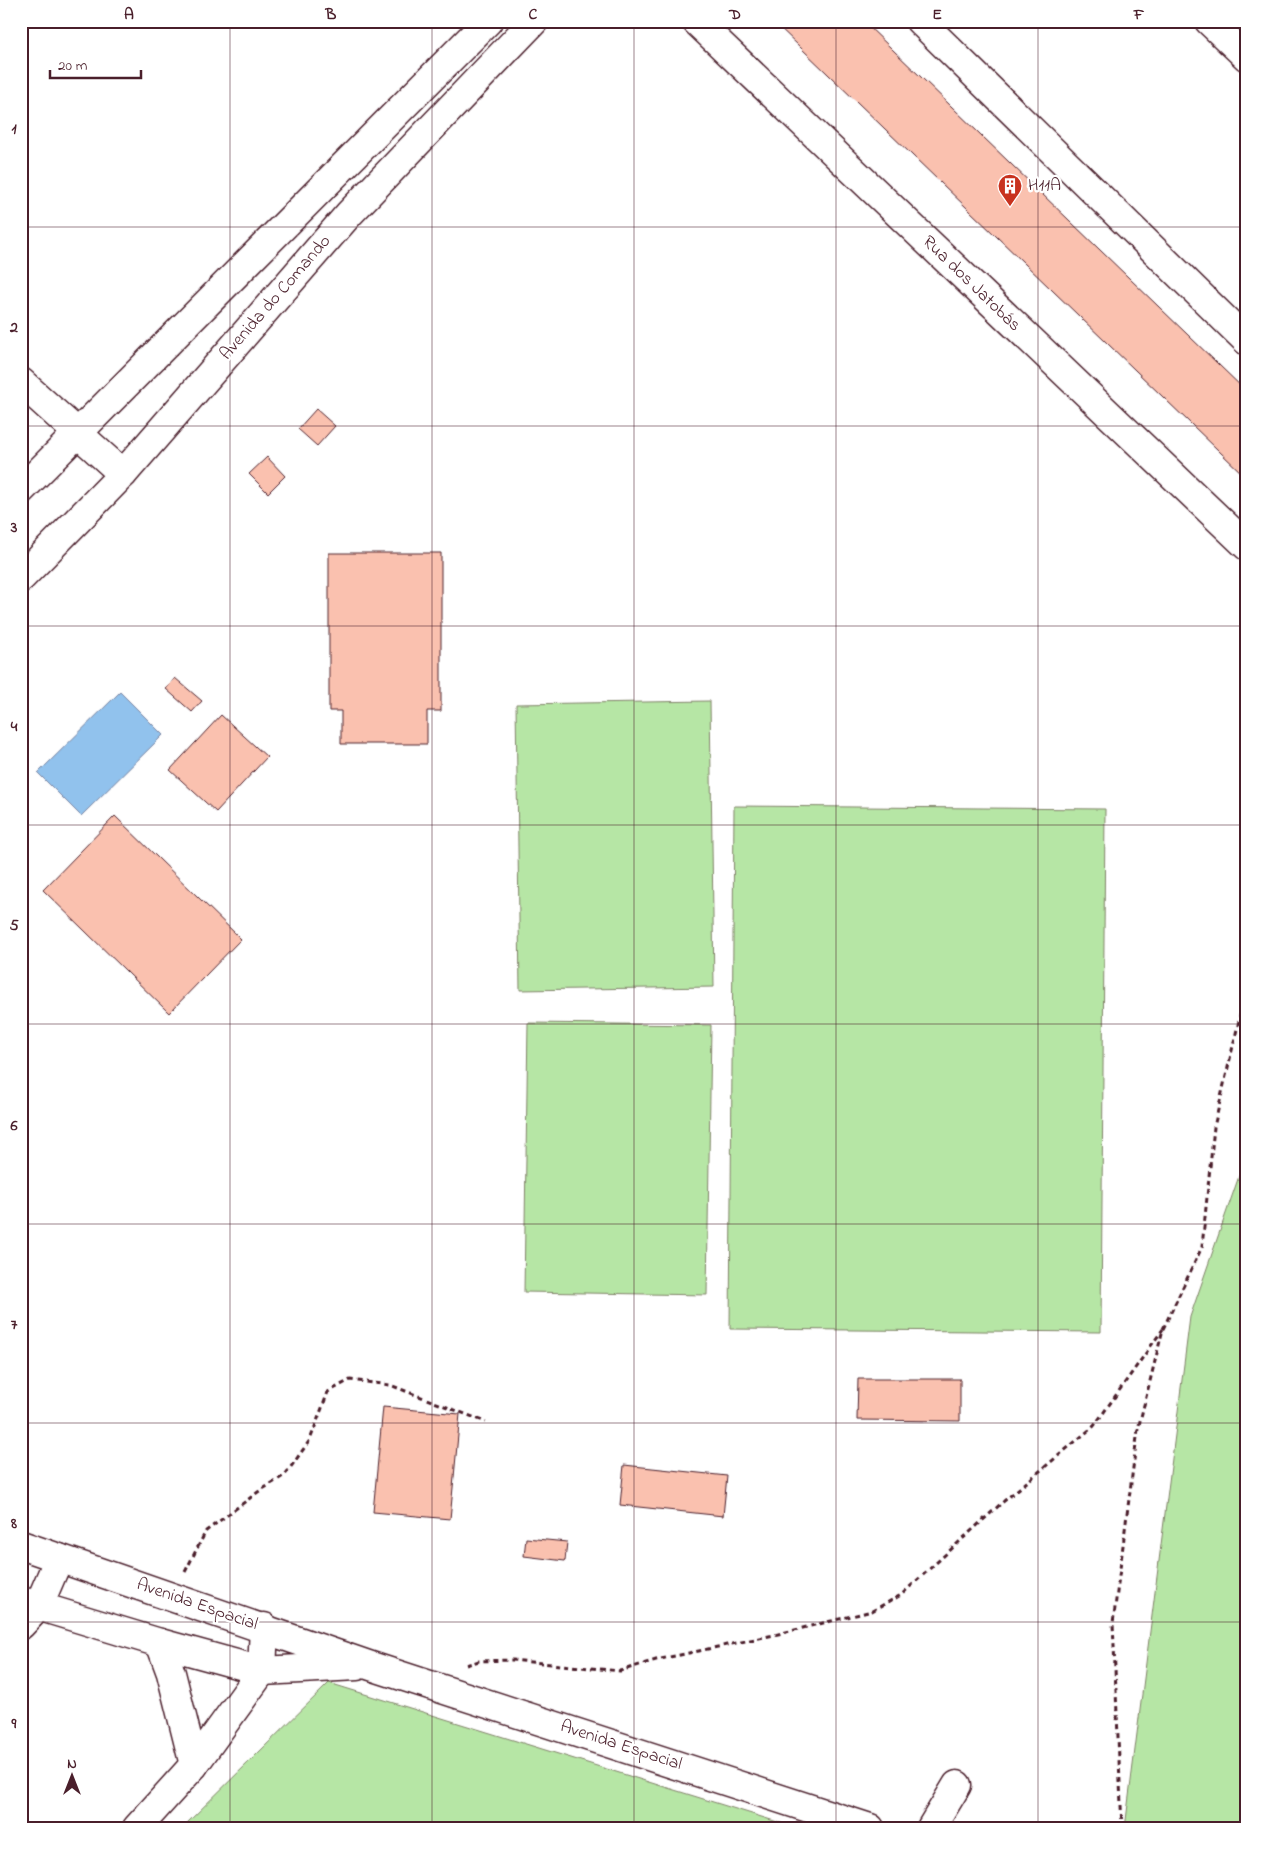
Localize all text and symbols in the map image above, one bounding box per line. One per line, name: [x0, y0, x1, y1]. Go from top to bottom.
text: A: [124, 3, 134, 27]
text: B: [325, 3, 337, 27]
text: C: [529, 3, 538, 27]
text: D: [728, 3, 741, 27]
text: E: [932, 3, 942, 27]
text: F: [1133, 3, 1145, 27]
scale bar: [50, 48, 141, 80]
text: 20 m: [58, 55, 88, 77]
text: 1: [11, 117, 17, 141]
building icon: H11A: [997, 173, 1023, 207]
place label: H11A: [1028, 173, 1061, 199]
street label: Avenida do Comando: [214, 230, 338, 366]
street label: Rua dos Jatobás: [916, 230, 1026, 338]
text: 2: [9, 316, 18, 340]
text: 3: [10, 516, 18, 540]
text: 4: [10, 715, 18, 739]
text: 5: [9, 914, 19, 938]
text: 6: [9, 1114, 18, 1138]
text: 7: [11, 1313, 18, 1337]
text: 8: [10, 1512, 17, 1536]
street label: Avenida Espacial: [133, 1572, 261, 1638]
text: 9: [11, 1712, 17, 1736]
street label: Avenida Espacial: [557, 1714, 685, 1778]
north arrow: [48, 1752, 98, 1802]
text: N: [67, 1754, 77, 1775]

